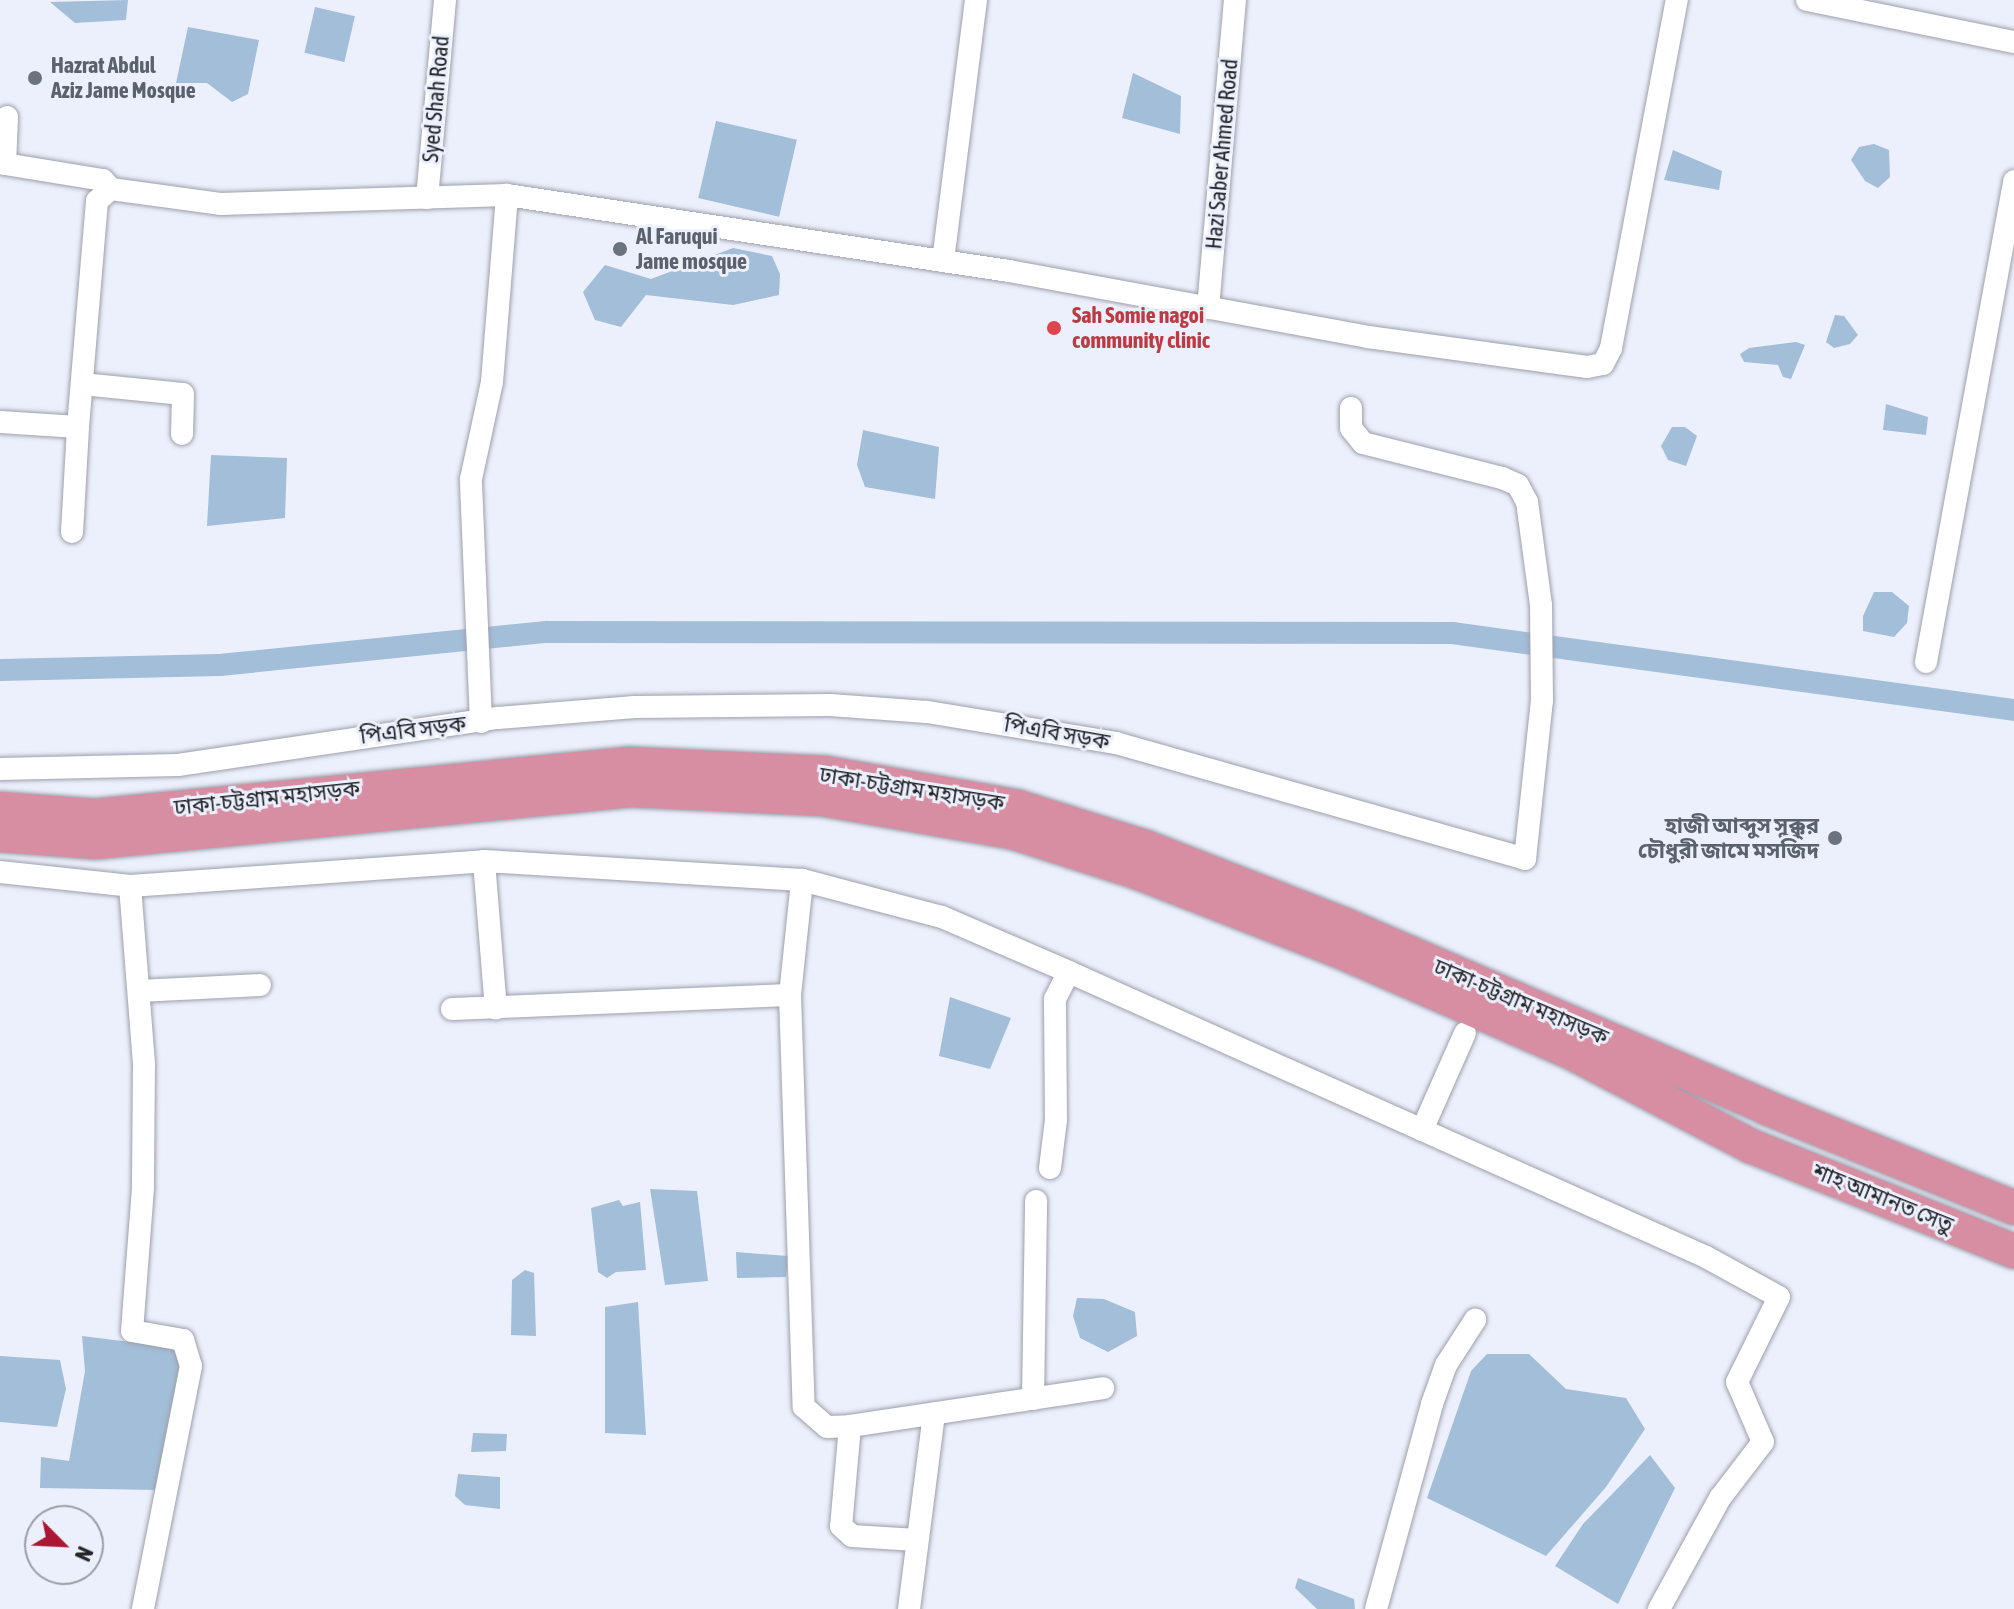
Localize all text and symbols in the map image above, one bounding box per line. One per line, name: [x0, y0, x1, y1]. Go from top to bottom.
street label: Syed Shah Road: [417, 35, 455, 163]
place label: Hazrat Abdul Aziz Jame Mosque: [51, 52, 196, 104]
street label: Hazi Saber Ahmed Road: [1201, 58, 1243, 250]
marker: Hazrat Abdul Aziz Jame Mosque: [26, 69, 44, 87]
place label: Al Faruqui Jame mosque: [636, 223, 747, 274]
marker: Al Faruqui Jame mosque: [611, 240, 629, 258]
place label: Sah Somie nagoi community clinic: [1072, 302, 1210, 354]
marker: Sah Somie nagoi community clinic: [1043, 317, 1065, 339]
street label: পিএবি সড়ক: [358, 710, 468, 750]
street label: পিএবি সড়ক: [1002, 711, 1112, 755]
street label: ঢাকা-চট্টগ্রাম মহাসড়ক: [818, 761, 1006, 817]
street label: ঢাকা-চট্টগ্রাম মহাসড়ক: [173, 775, 361, 821]
place label: হাজী আব্দুস সুক্কুর চৌধুরী জামে মসজিদ: [1638, 812, 1819, 864]
marker: হাজী আব্দুস সুক্কুর চৌধুরী জামে মসজিদ: [1826, 829, 1844, 847]
street label: ঢাকা-চট্টগ্রাম মহাসড়ক: [1430, 953, 1612, 1051]
street label: শাহ আমানত সেতু: [1809, 1158, 1957, 1238]
north arrow: [24, 1505, 104, 1585]
text: N: [70, 1543, 99, 1565]

